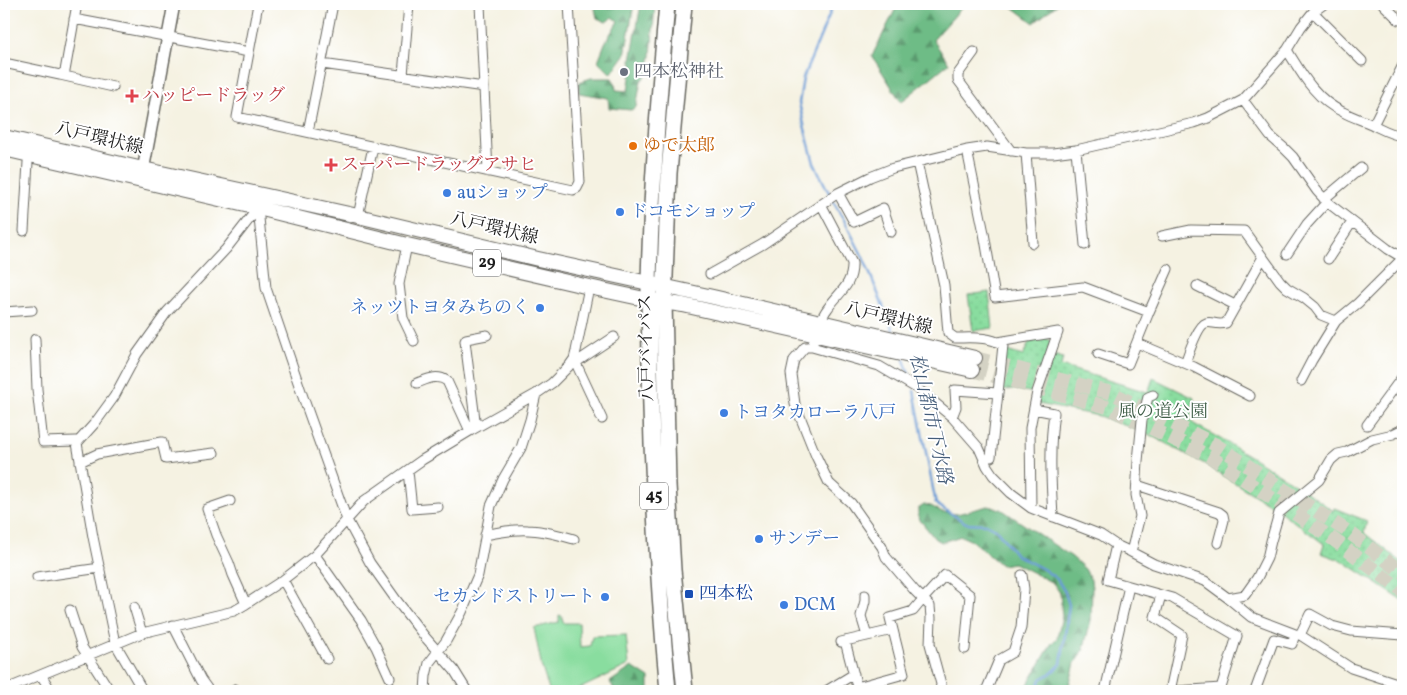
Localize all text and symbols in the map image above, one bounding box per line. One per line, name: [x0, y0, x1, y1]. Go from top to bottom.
place label: 四本松神社: [634, 60, 724, 85]
marker: 四本松神社: [618, 66, 630, 78]
place label: ハッピードラッグ: [142, 84, 285, 109]
marker: ハッピードラッグ: [126, 90, 138, 102]
street label: 八戸環状線: [52, 117, 146, 161]
place label: ゆで太郎: [643, 134, 715, 159]
marker: ゆで太郎: [627, 140, 639, 152]
place label: スーパードラッグアサヒ: [341, 153, 537, 178]
marker: スーパードラッグアサヒ: [325, 159, 337, 171]
place label: auショップ: [457, 181, 548, 206]
marker: auショップ: [441, 187, 453, 199]
place label: ドコモショップ: [630, 200, 755, 225]
marker: ドコモショップ: [614, 206, 626, 218]
street label: 八戸環状線: [447, 207, 541, 251]
road number: 29: [473, 250, 501, 276]
street label: 八戸バイパス: [634, 294, 660, 402]
place label: ネッツトヨタみちのく: [350, 296, 530, 321]
street label: 八戸環状線: [841, 297, 935, 341]
marker: ネッツトヨタみちのく: [534, 302, 546, 314]
water label: 松山都市下水路: [902, 351, 958, 489]
park label: 風の道公園: [1118, 400, 1208, 425]
place label: トヨタカローラ八戸: [734, 401, 896, 426]
marker: トヨタカローラ八戸: [718, 407, 730, 419]
road number: 45: [640, 482, 668, 510]
place label: サンデー: [769, 527, 840, 552]
marker: サンデー: [753, 533, 765, 545]
place label: 四本松: [699, 582, 753, 607]
place label: セカンドストリート: [433, 585, 595, 610]
marker: 四本松: [683, 588, 695, 600]
marker: セカンドストリート: [599, 591, 611, 603]
place label: DCM: [794, 593, 836, 618]
marker: DCM: [778, 599, 790, 611]

